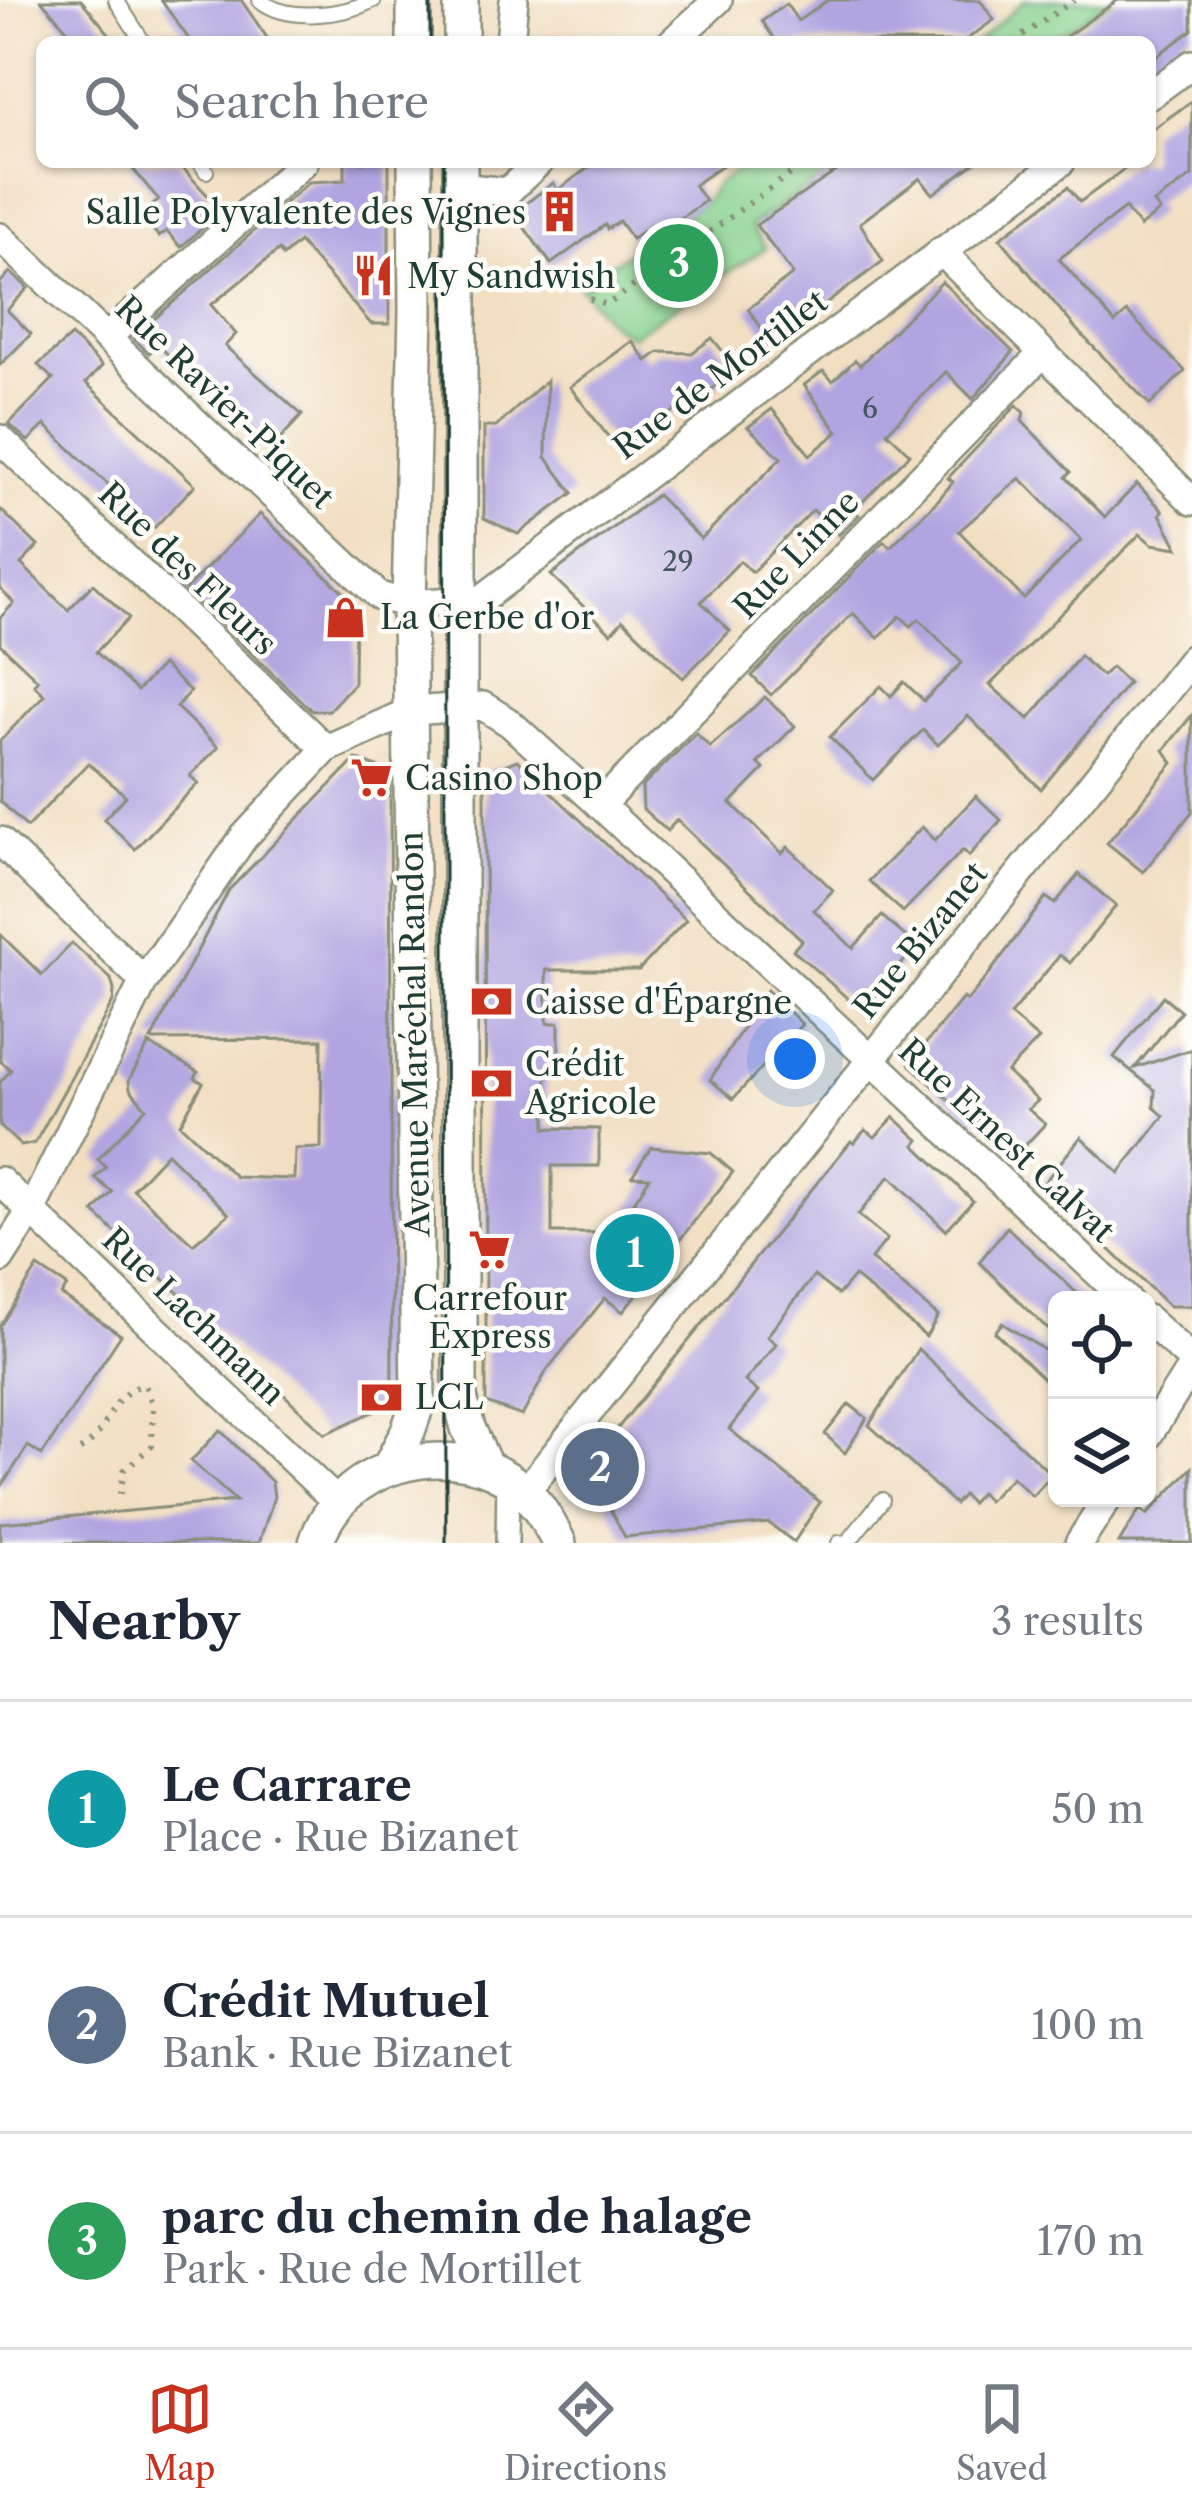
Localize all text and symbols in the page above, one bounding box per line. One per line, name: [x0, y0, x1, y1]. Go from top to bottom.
search box: [36, 36, 1156, 168]
icon: search: [78, 69, 144, 135]
text: Search here: [174, 74, 429, 130]
building icon: Salle Polyvalente des Vignes: [537, 189, 583, 235]
place label: Salle Polyvalente des Vignes: [86, 192, 526, 233]
pin: 3: [640, 218, 718, 308]
restaurant icon: My Sandwish: [350, 253, 396, 299]
place label: My Sandwish: [407, 256, 615, 297]
street label: Rue de Mortillet: [605, 280, 836, 468]
street label: Rue Ravier-Piquet: [107, 287, 343, 518]
house number: 6: [862, 392, 878, 425]
street label: Rue des Fleurs: [90, 473, 285, 664]
street label: Rue Linne: [725, 481, 868, 627]
house number: 29: [662, 545, 694, 578]
shop icon: La Gerbe d'or: [323, 594, 369, 640]
place label: La Gerbe d'or: [380, 597, 595, 638]
supermarket icon: Casino Shop: [348, 755, 394, 801]
place label: Casino Shop: [405, 758, 603, 799]
street label: Avenue Maréchal Randon: [390, 831, 439, 1238]
street label: Rue Bizanet: [845, 853, 996, 1027]
bank icon: Caisse d'Épargne: [468, 979, 514, 1025]
place label: Caisse d'Épargne: [525, 982, 792, 1023]
your location: [765, 1029, 825, 1089]
street label: Rue Ernest Calvat: [890, 1030, 1123, 1251]
place label: Crédit Agricole: [524, 1044, 657, 1123]
bank icon: Crédit Agricole: [468, 1060, 514, 1106]
pin: 1: [596, 1208, 674, 1298]
street label: Rue Lachmann: [94, 1219, 294, 1414]
supermarket icon: Carrefour Express: [467, 1227, 513, 1273]
place label: Carrefour Express: [413, 1278, 567, 1357]
map controls: [1048, 1291, 1156, 1507]
button: locate: [1048, 1291, 1156, 1399]
bank icon: LCL: [358, 1374, 404, 1420]
place label: LCL: [415, 1377, 484, 1418]
button: layers: [1048, 1399, 1156, 1507]
pin: 2: [561, 1422, 639, 1512]
text: Nearby: [48, 1590, 240, 1652]
text: 3 results: [991, 1597, 1144, 1645]
text: Le Carrare: [162, 1757, 412, 1813]
text: 1: [78, 1785, 96, 1833]
text: 50 m: [1051, 1785, 1144, 1833]
text: Place · Rue Bizanet: [162, 1813, 518, 1861]
text: Crédit Mutuel: [162, 1973, 489, 2029]
text: 2: [75, 2001, 99, 2049]
text: 100 m: [1031, 2001, 1144, 2049]
text: Bank · Rue Bizanet: [162, 2029, 512, 2077]
text: parc du chemin de halage: [162, 2189, 752, 2245]
text: 3: [76, 2217, 98, 2265]
text: 170 m: [1037, 2217, 1144, 2265]
text: Park · Rue de Mortillet: [162, 2245, 582, 2293]
tab: Map: [144, 2376, 215, 2489]
tab: Directions: [504, 2376, 667, 2489]
tab: Saved: [956, 2376, 1048, 2489]

